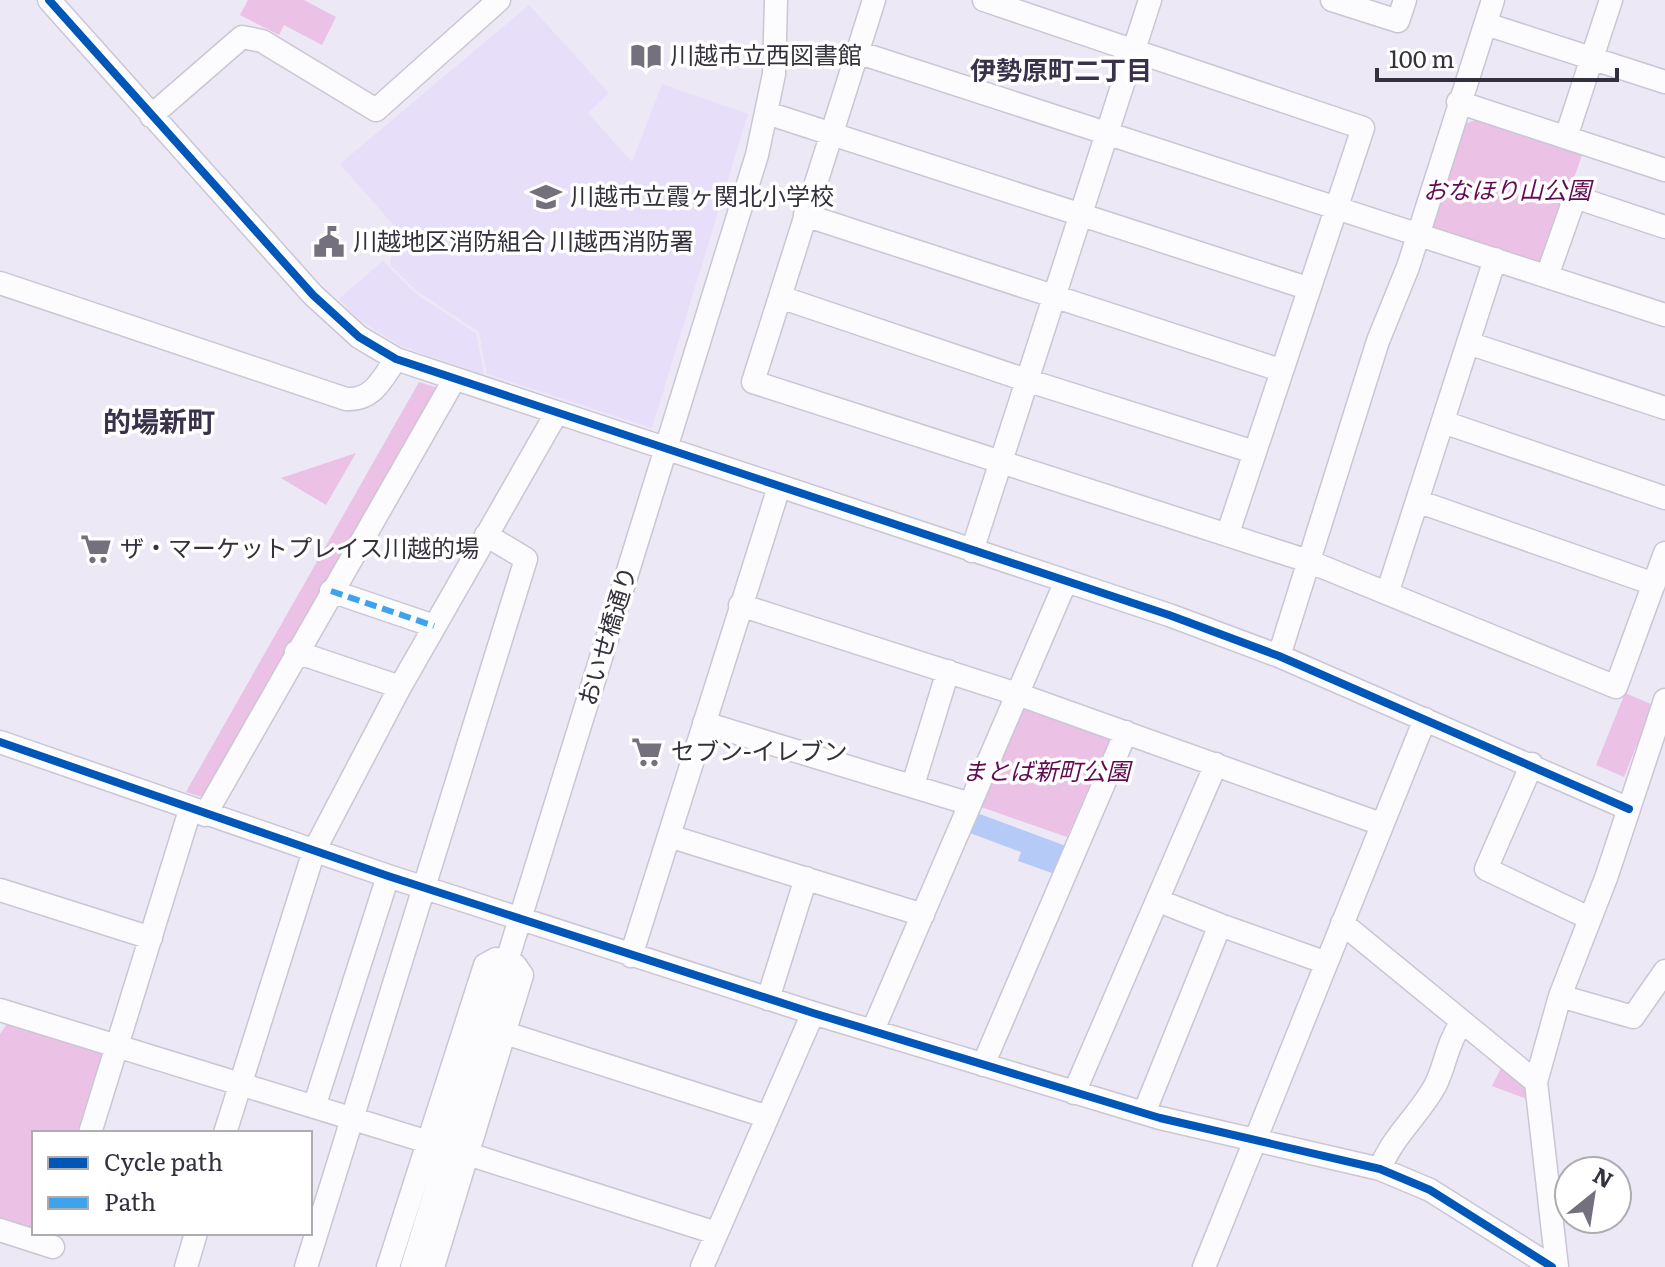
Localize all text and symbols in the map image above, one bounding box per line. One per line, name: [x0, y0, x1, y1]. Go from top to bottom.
scale bar: [1377, 32, 1617, 82]
place label: 川越市立西図書館: [670, 36, 862, 71]
library icon: 川越市立西図書館: [629, 39, 663, 73]
text: 100 m: [1389, 40, 1455, 75]
district label: 伊勢原町二丁目: [970, 49, 1152, 88]
park label: おなほり山公園: [1423, 171, 1594, 206]
place label: 川越市立霞ヶ関北小学校: [570, 177, 834, 212]
school or university icon: 川越市立霞ヶ関北小学校: [529, 180, 563, 214]
place label: 川越地区消防組合 川越西消防署: [353, 222, 694, 257]
public building icon: 川越地区消防組合 川越西消防署: [312, 225, 346, 259]
district label: 的場新町: [103, 399, 215, 441]
place label: ザ・マーケットプレイス川越的場: [120, 529, 479, 564]
supermarket icon: ザ・マーケットプレイス川越的場: [79, 532, 113, 566]
street label: おいせ橋通り: [568, 561, 643, 709]
place label: セブン-イレブン: [671, 732, 848, 767]
supermarket icon: セブン-イレブン: [630, 735, 664, 769]
park label: まとば新町公園: [962, 752, 1133, 787]
legend: [32, 1131, 312, 1235]
text: Cycle path: [104, 1143, 223, 1178]
north arrow: [1553, 1155, 1633, 1235]
text: N: [1588, 1157, 1620, 1195]
text: Path: [104, 1183, 156, 1218]

